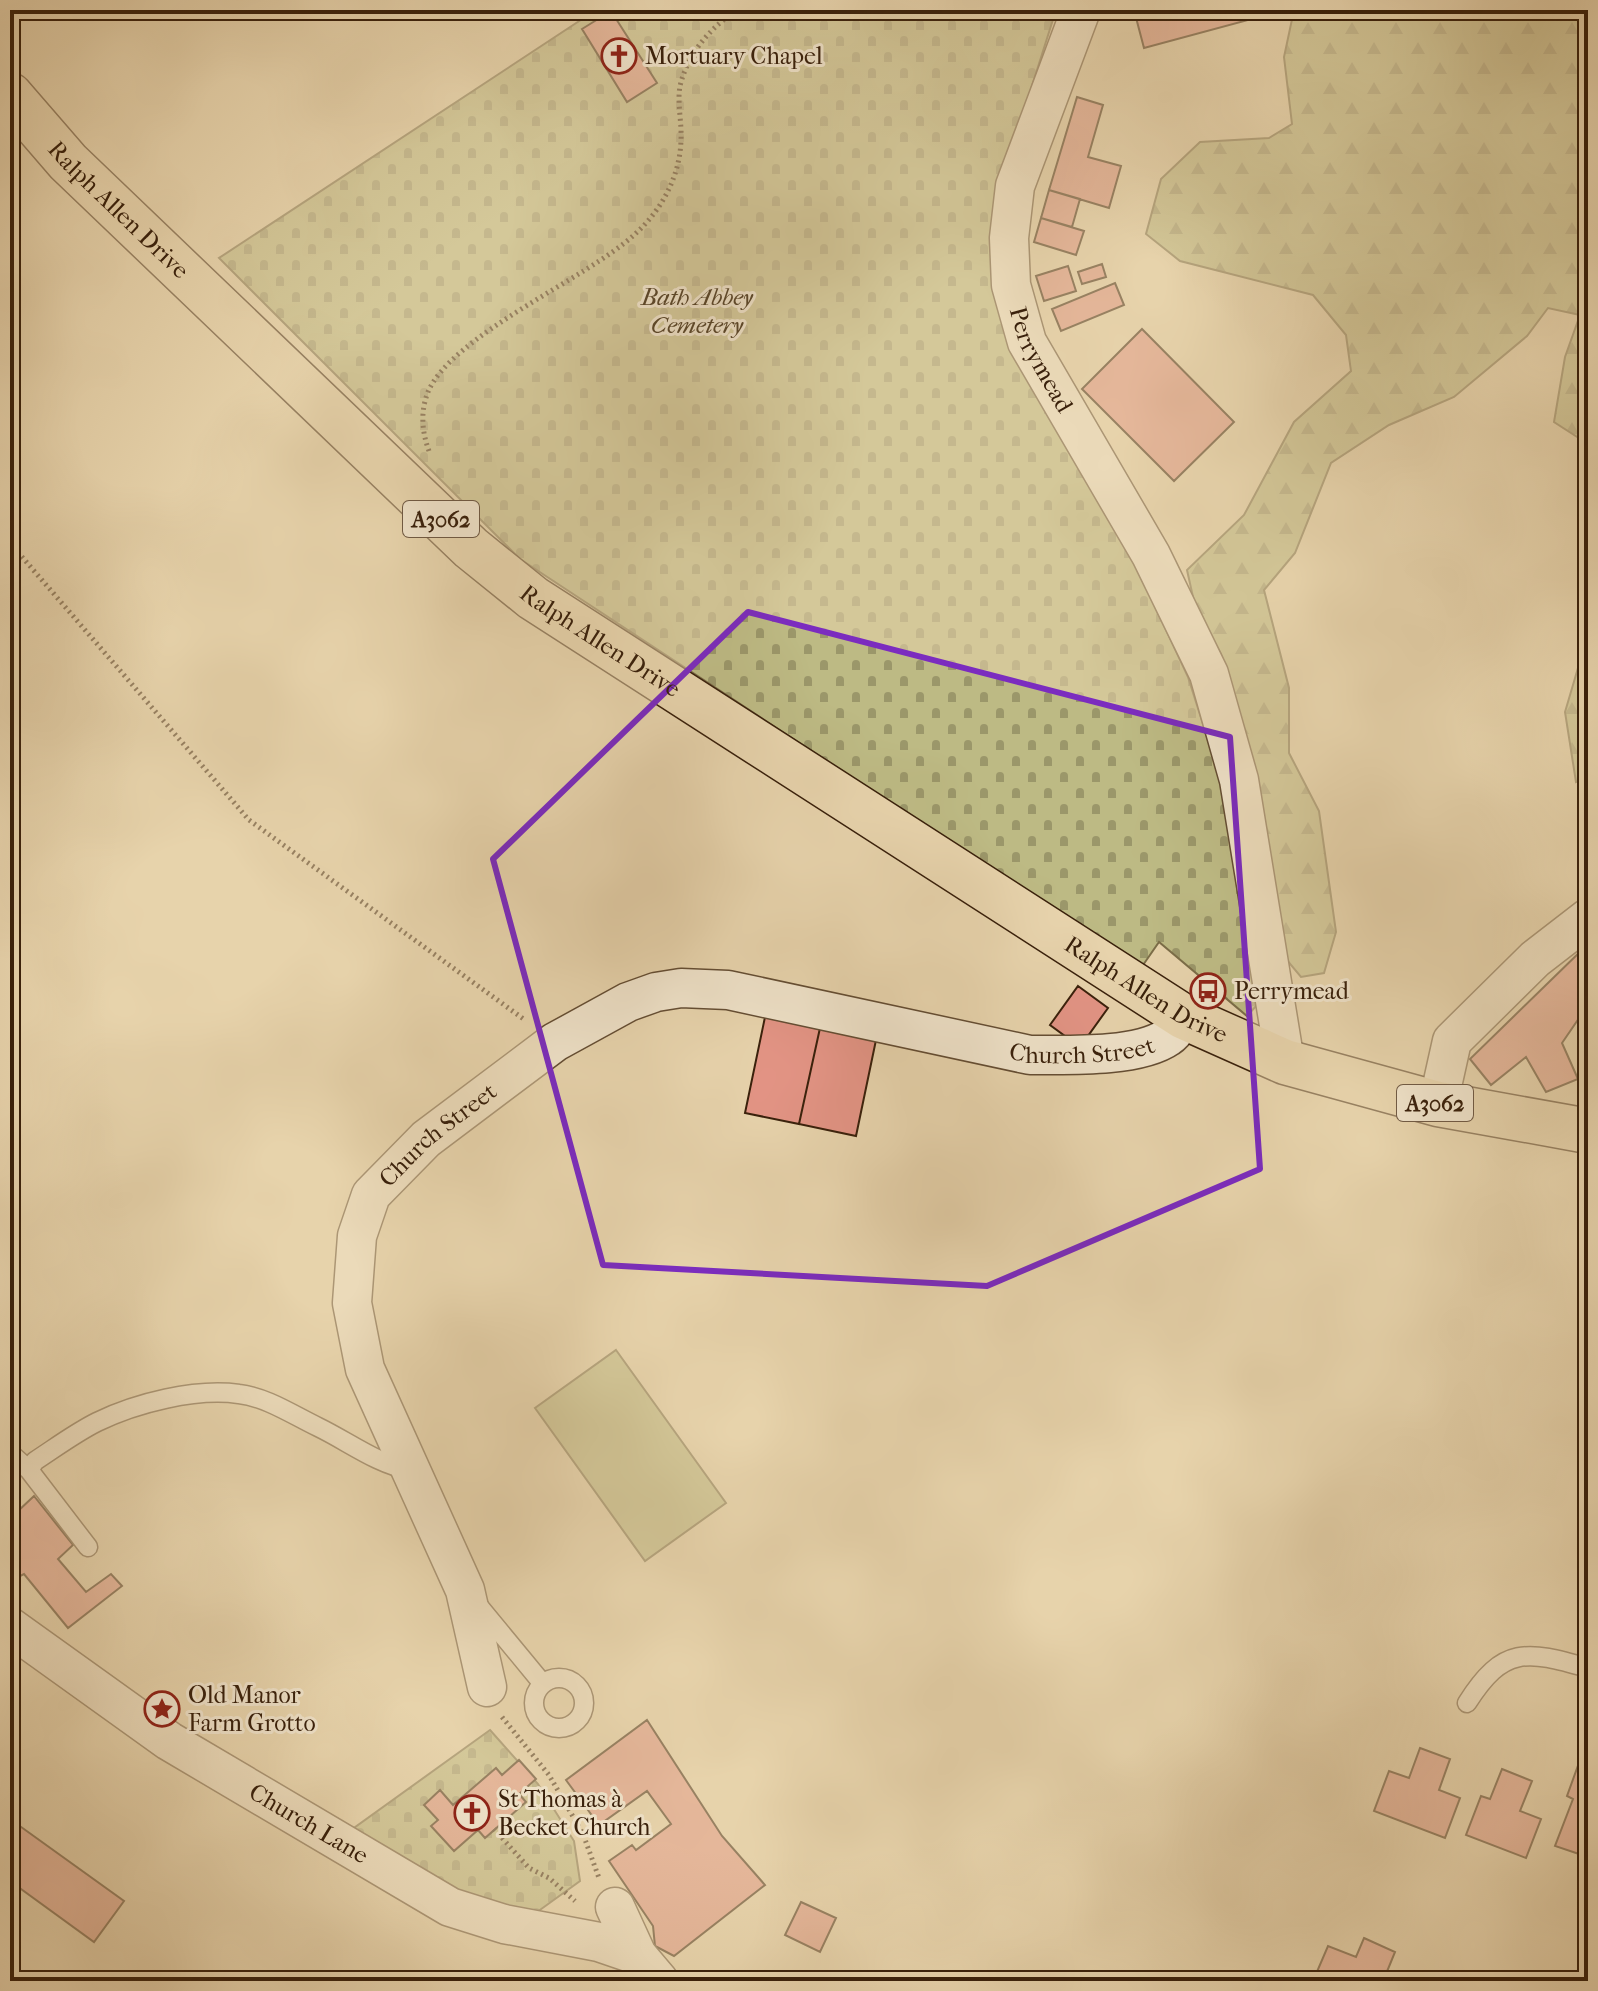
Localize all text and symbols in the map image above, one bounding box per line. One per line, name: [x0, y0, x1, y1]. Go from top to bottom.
church icon: Mortuary Chapel: [600, 37, 638, 75]
place label: Mortuary Chapel: [645, 42, 823, 70]
street label: Ralph Allen Drive: [42, 135, 195, 284]
park label: Bath Abbey Cemetery: [639, 283, 754, 339]
street label: Perrymead: [1004, 304, 1079, 418]
road number: A3062: [403, 501, 479, 537]
street label: Ralph Allen Drive: [514, 579, 686, 703]
street label: Ralph Allen Drive: [1059, 930, 1232, 1049]
bus stop icon: Perrymead: [1189, 972, 1227, 1010]
place label: Perrymead: [1234, 977, 1350, 1005]
street label: Church Street: [1007, 1031, 1159, 1069]
street label: Church Street: [373, 1077, 502, 1192]
road number: A3062: [1397, 1085, 1473, 1121]
place label: Old Manor Farm Grotto: [188, 1681, 316, 1737]
place icon: Old Manor Farm Grotto: [143, 1690, 181, 1728]
street label: Church Lane: [244, 1778, 373, 1870]
place label: St Thomas à Becket Church: [498, 1785, 651, 1841]
church icon: St Thomas à Becket Church: [453, 1794, 491, 1832]

